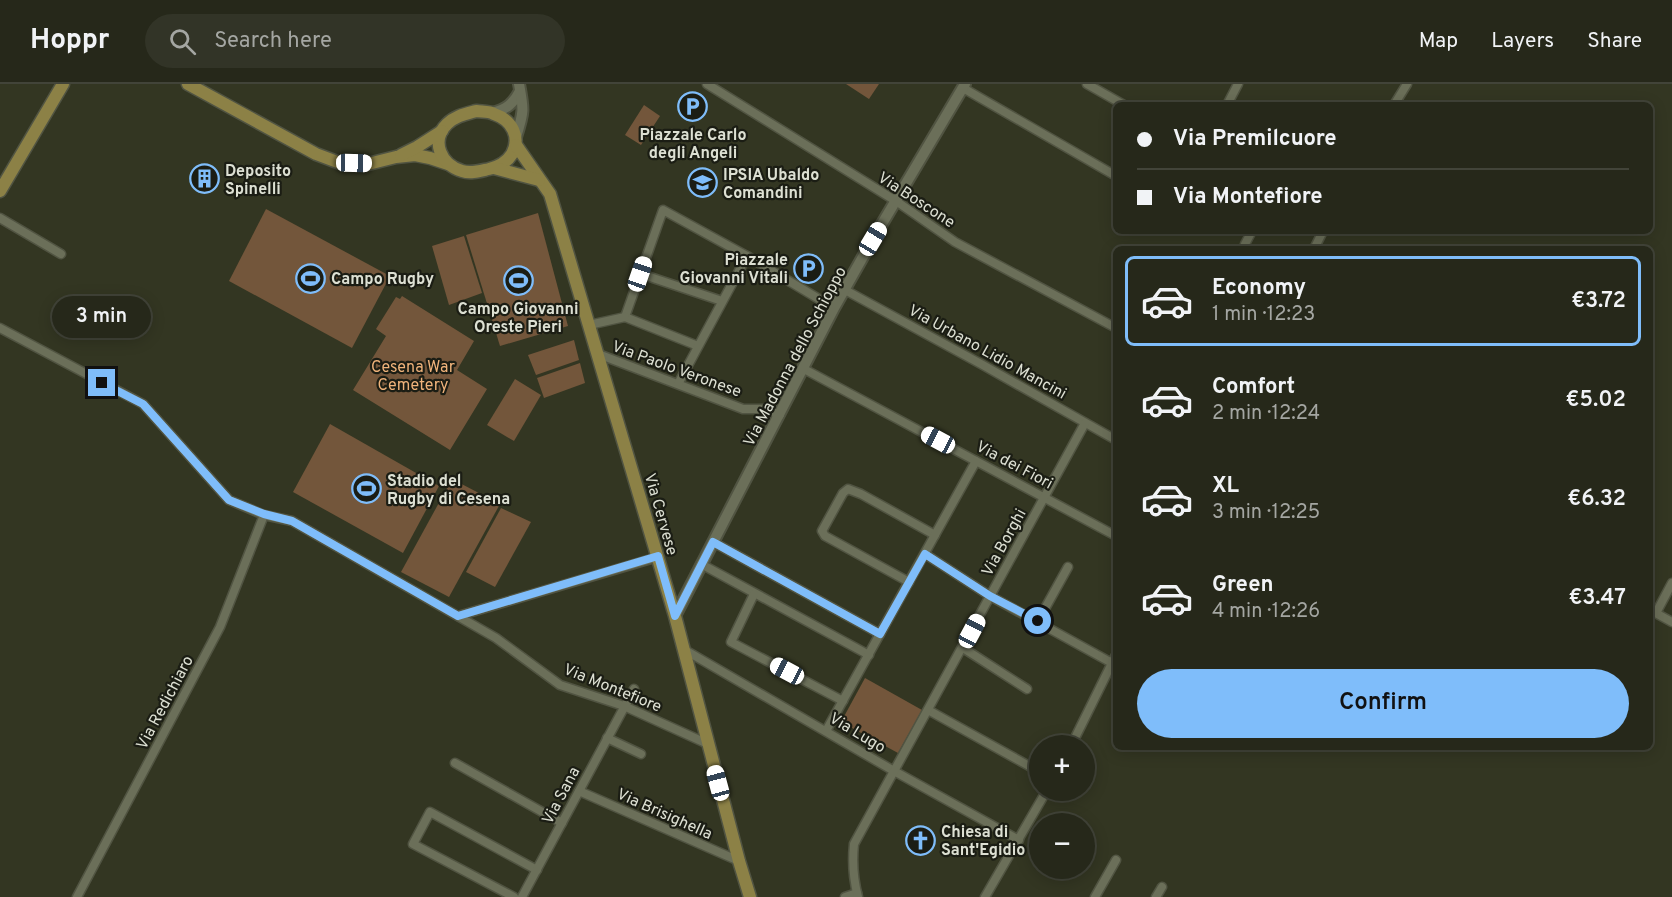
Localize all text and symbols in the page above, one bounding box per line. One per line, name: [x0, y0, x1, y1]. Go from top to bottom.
search box: [145, 14, 565, 68]
text: Hoppr: [30, 23, 109, 59]
icon: search: [166, 25, 199, 58]
text: Search here: [214, 28, 332, 55]
text: Map: [1419, 28, 1458, 55]
text: Layers: [1491, 28, 1554, 55]
text: Share: [1587, 28, 1642, 55]
parking icon: Piazzale Carlo degli Angeli: [677, 90, 709, 122]
place label: Piazzale Carlo degli Angeli: [639, 126, 747, 164]
text: Via Premilcuore: [1173, 126, 1337, 153]
car: [336, 154, 372, 172]
place label: Deposito Spinelli: [225, 162, 291, 200]
building icon: Deposito Spinelli: [188, 163, 220, 195]
place label: IPSIA Ubaldo Comandini: [723, 166, 819, 204]
school or university icon: IPSIA Ubaldo Comandini: [686, 167, 718, 199]
street label: Via Boscone: [873, 168, 958, 233]
text: Via Montefiore: [1173, 184, 1323, 211]
car: [856, 219, 890, 259]
place label: Piazzale Giovanni Vitali: [680, 251, 788, 289]
parking icon: Piazzale Giovanni Vitali: [793, 252, 825, 284]
car: [626, 254, 654, 294]
sports icon: Campo Rugby: [294, 262, 326, 294]
street label: Via Madonna dello Schioppo: [740, 263, 852, 450]
sports icon: Campo Giovanni Oreste Pieri: [502, 264, 534, 296]
place label: Campo Rugby: [331, 270, 434, 290]
icon: car: [1140, 274, 1194, 328]
text: Economy: [1212, 275, 1306, 302]
text: €3.72: [1571, 288, 1626, 315]
callout: 3 min: [52, 296, 152, 338]
place label: Campo Giovanni Oreste Pieri: [457, 300, 579, 338]
street label: Via Urbano Lidio Mancini: [904, 301, 1070, 405]
text: 1 min · 12:23: [1212, 302, 1315, 328]
text: 3 min: [76, 304, 127, 330]
street label: Via Paolo Veronese: [609, 337, 744, 403]
park label: Cesena War Cemetery: [371, 358, 455, 396]
route end: [88, 369, 115, 396]
icon: car: [1140, 373, 1194, 427]
text: Comfort: [1212, 374, 1295, 401]
text: €5.02: [1566, 387, 1626, 414]
text: 2 min · 12:24: [1212, 401, 1320, 427]
car: [918, 424, 958, 456]
street label: Via dei Fiori: [972, 437, 1056, 494]
street label: Via Cervese: [639, 471, 681, 558]
place label: Stadio del Rugby di Cesena: [387, 472, 510, 510]
icon: car: [1140, 472, 1194, 526]
sports icon: Stadio del Rugby di Cesena: [350, 473, 382, 505]
text: XL: [1212, 473, 1239, 500]
text: €6.32: [1567, 486, 1626, 513]
text: 3 min · 12:25: [1212, 500, 1320, 526]
street label: Via Borghi: [978, 506, 1031, 580]
icon: car: [1140, 571, 1194, 625]
text: Green: [1212, 572, 1274, 599]
text: €3.47: [1568, 585, 1626, 612]
text: 4 min · 12:26: [1212, 599, 1320, 625]
route start: [1024, 607, 1051, 634]
car: [956, 611, 988, 651]
street label: Via Redichiaro: [133, 653, 199, 753]
car: [767, 655, 807, 687]
street label: Via Montefiore: [560, 660, 664, 718]
button: Confirm: [1137, 669, 1629, 738]
street label: Via Lugo: [825, 709, 889, 758]
map controls: [1029, 735, 1095, 879]
button: +: [1029, 735, 1095, 801]
car: [705, 763, 731, 803]
street label: Via Sana: [538, 764, 585, 828]
street label: Via Brisighella: [613, 785, 715, 845]
button: −: [1029, 813, 1095, 879]
place label: Chiesa di Sant'Egidio: [941, 823, 1025, 861]
church icon: Chiesa di Sant'Egidio: [904, 824, 936, 856]

